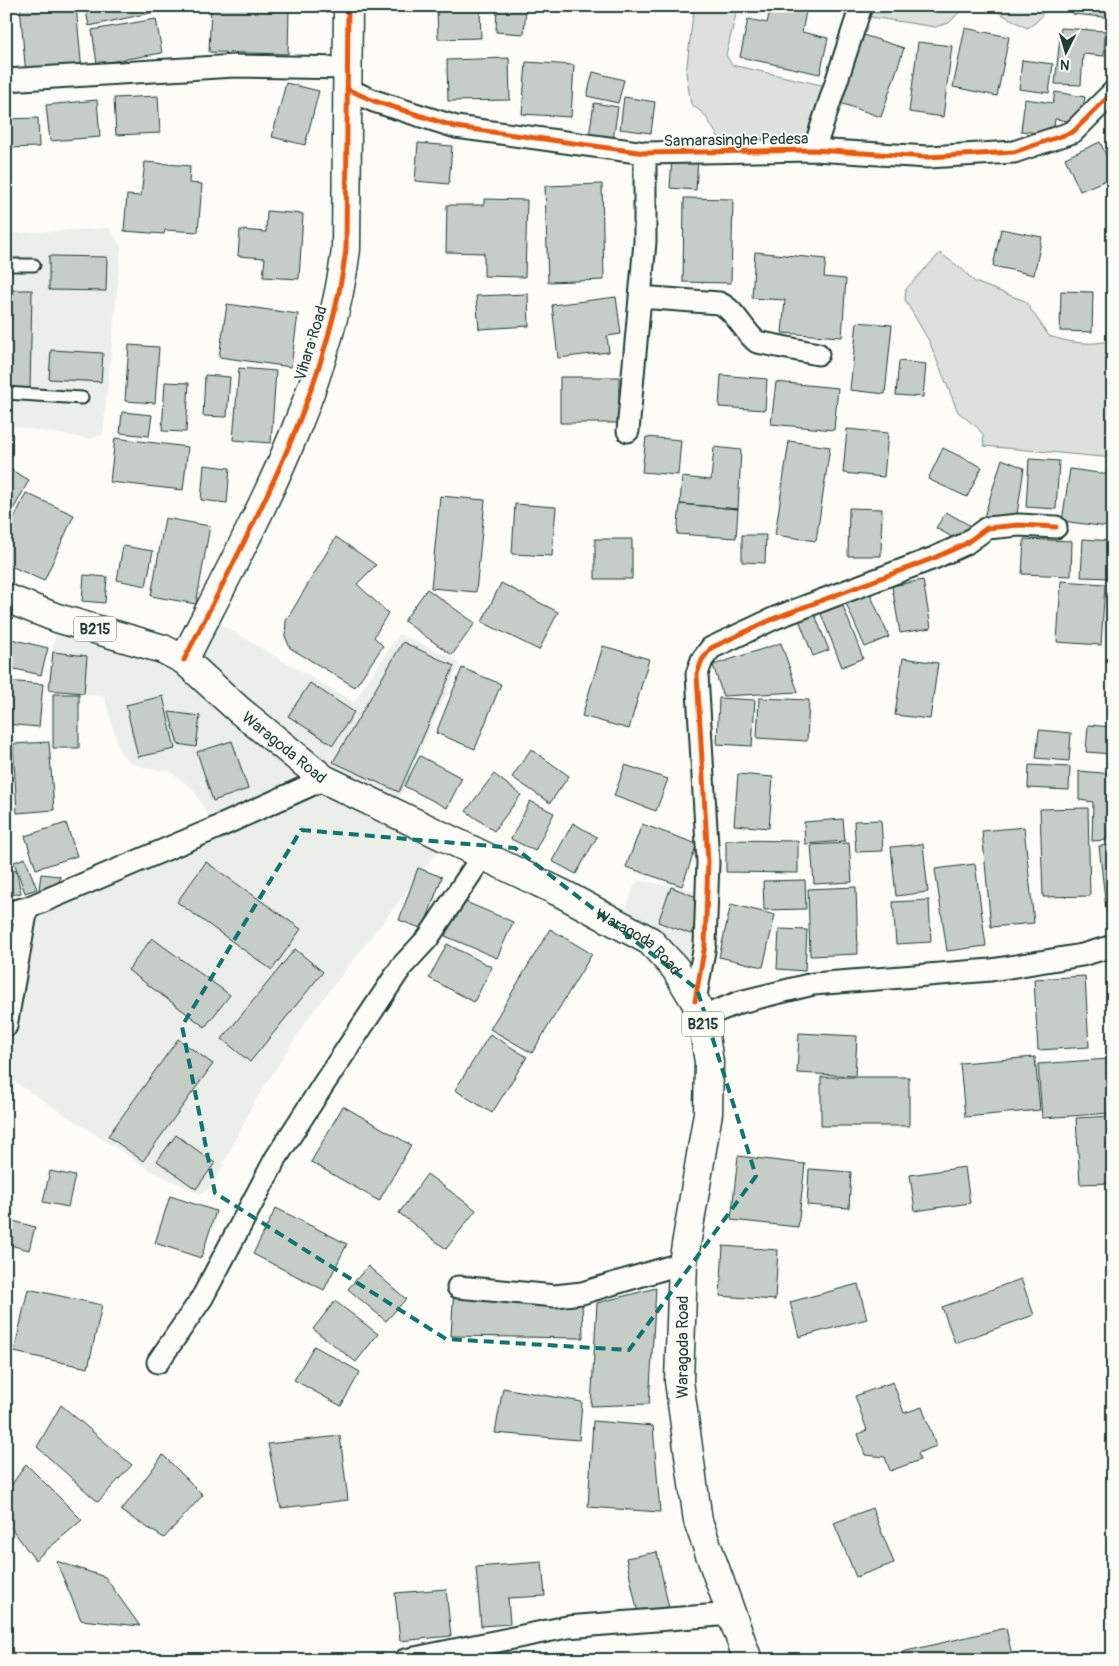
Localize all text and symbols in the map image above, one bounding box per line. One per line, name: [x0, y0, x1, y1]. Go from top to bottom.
north arrow: [1042, 28, 1092, 78]
text: N: [1059, 56, 1070, 73]
street label: Samarasinghe Pedesa: [663, 129, 809, 151]
street label: Vihara Road: [290, 303, 332, 383]
road number: B215: [74, 616, 116, 642]
street label: Waragoda Road: [238, 708, 330, 788]
street label: Waragoda Road: [592, 904, 686, 979]
road number: B215: [682, 1012, 724, 1036]
street label: Waragoda Road: [673, 1296, 693, 1398]

